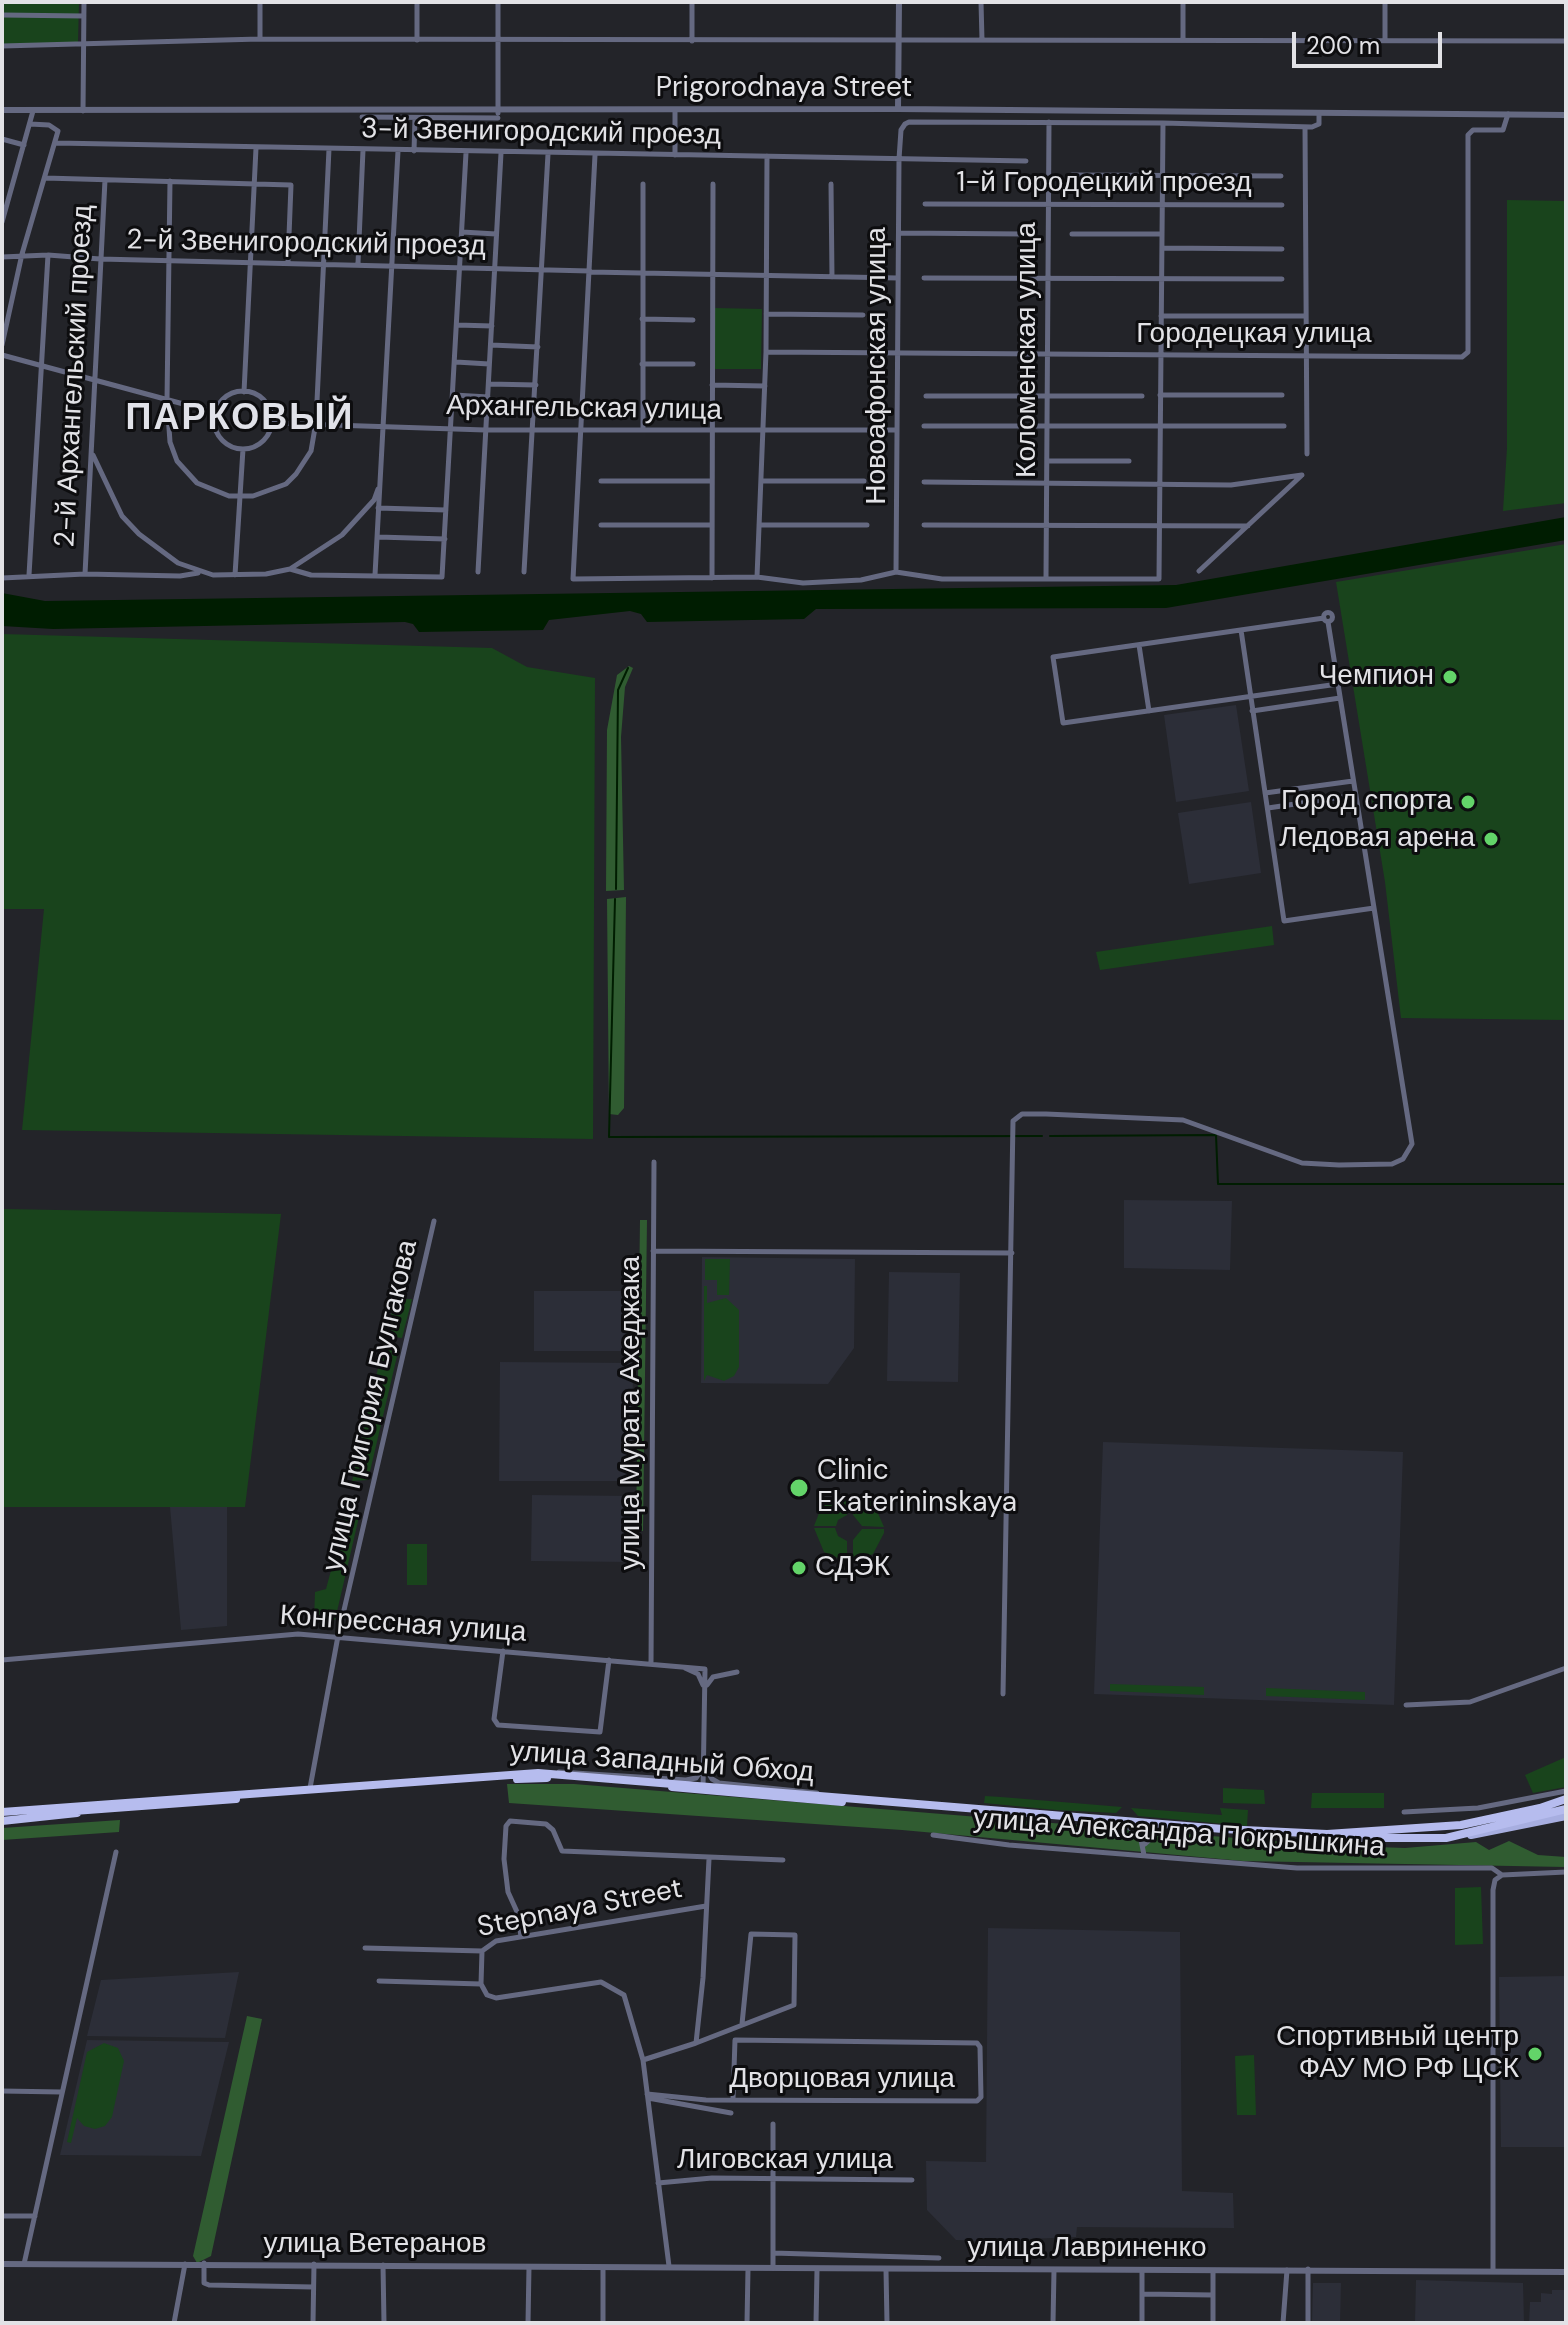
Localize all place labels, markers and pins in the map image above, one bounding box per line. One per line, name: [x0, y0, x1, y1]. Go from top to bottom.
place label: Чемпион: [1319, 660, 1434, 694]
marker: Чемпион: [1441, 668, 1459, 686]
place label: Город спорта: [1281, 785, 1452, 819]
marker: Город спорта: [1459, 793, 1477, 811]
place label: Ледовая арена: [1279, 822, 1475, 856]
marker: Ледовая арена: [1482, 830, 1500, 848]
place label: Clinic Ekaterininskaya: [817, 1455, 1017, 1521]
marker: Clinic Ekaterininskaya: [788, 1477, 810, 1499]
place label: СДЭК: [815, 1551, 890, 1585]
marker: СДЭК: [790, 1559, 808, 1577]
place label: Спортивный центр ФАУ МО РФ ЦСК: [1276, 2021, 1519, 2087]
marker: Спортивный центр ФАУ МО РФ ЦСК: [1526, 2045, 1544, 2063]

